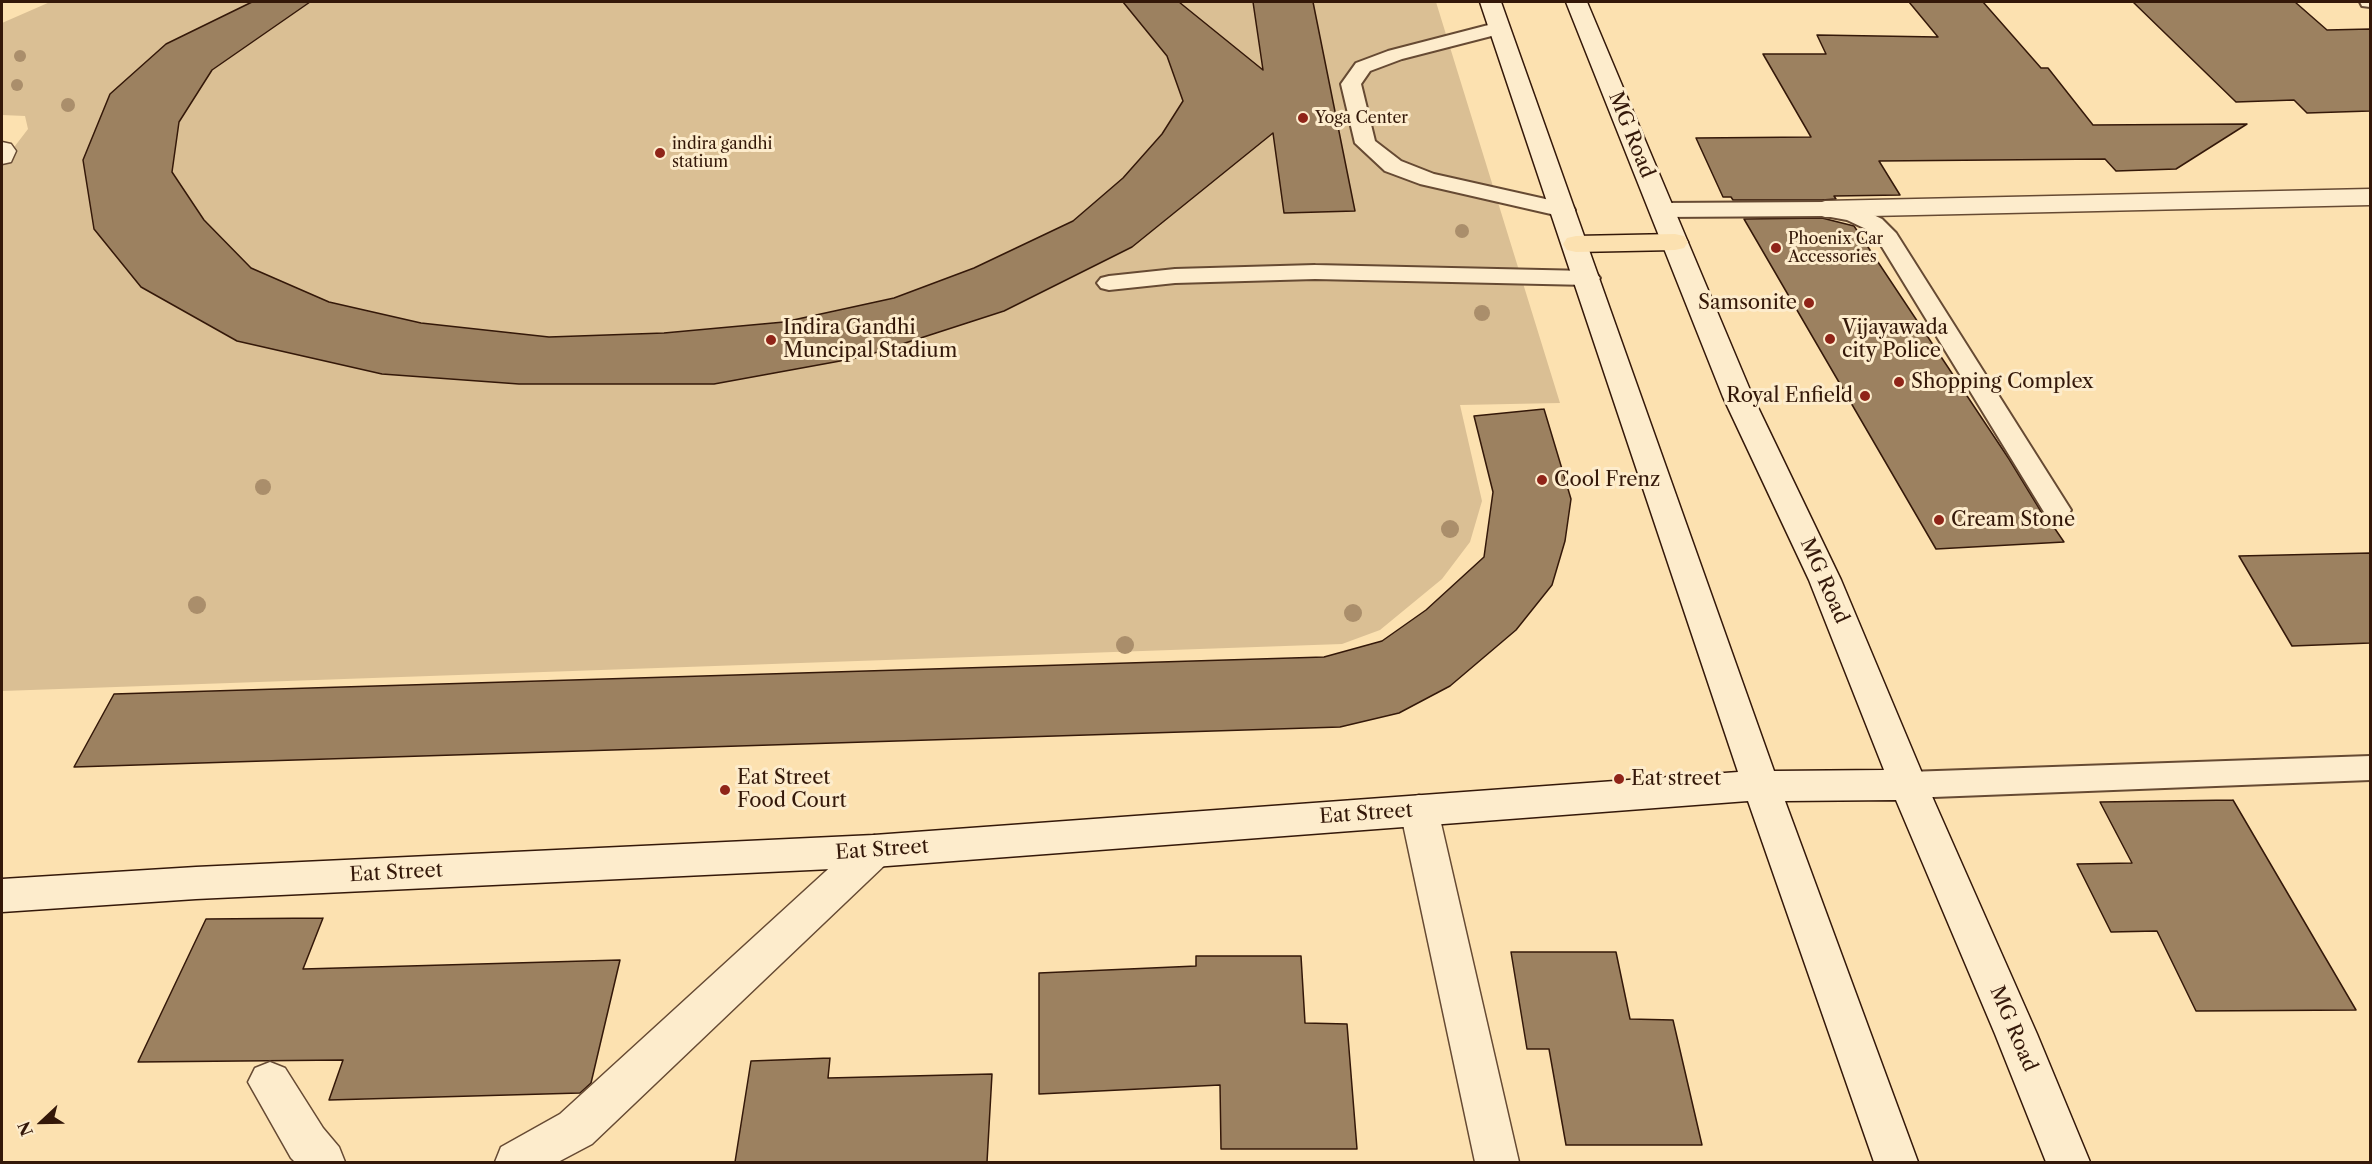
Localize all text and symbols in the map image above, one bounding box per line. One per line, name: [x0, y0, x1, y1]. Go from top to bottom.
street label: MG Road: [1603, 88, 1659, 182]
place label: Yoga Center: [1315, 108, 1408, 128]
marker: Yoga Center: [1296, 111, 1310, 125]
place label: indira gandhi statium: [672, 134, 772, 172]
marker: indira gandhi statium: [653, 146, 667, 160]
place label: Phoenix Car Accessories: [1788, 229, 1883, 267]
marker: Phoenix Car Accessories: [1769, 241, 1783, 255]
place label: Samsonite: [1698, 291, 1797, 315]
marker: Samsonite: [1802, 296, 1816, 310]
place label: Indira Gandhi Muncipal Stadium: [783, 316, 957, 363]
place label: Vijayawada city Police: [1842, 316, 1948, 363]
marker: Vijayawada city Police: [1823, 332, 1837, 346]
marker: Indira Gandhi Muncipal Stadium: [764, 333, 778, 347]
place label: Shopping Complex: [1911, 370, 2094, 394]
marker: Shopping Complex: [1892, 375, 1906, 389]
place label: Royal Enfield: [1726, 384, 1853, 408]
marker: Royal Enfield: [1858, 389, 1872, 403]
place label: Cool Frenz: [1554, 468, 1660, 492]
marker: Cool Frenz: [1535, 473, 1549, 487]
place label: Cream Stone: [1951, 508, 2075, 532]
marker: Cream Stone: [1932, 513, 1946, 527]
street label: MG Road: [1795, 535, 1853, 627]
place label: Eat Street Food Court: [737, 766, 847, 813]
place label: Eat street: [1631, 767, 1721, 791]
marker: Eat street: [1612, 772, 1626, 786]
marker: Eat Street Food Court: [718, 783, 732, 797]
street label: Eat Street: [1319, 799, 1413, 829]
street label: Eat Street: [835, 835, 929, 865]
street label: Eat Street: [349, 859, 443, 887]
street label: MG Road: [1984, 982, 2042, 1076]
north arrow: [12, 1092, 72, 1152]
text: N: [13, 1119, 37, 1139]

